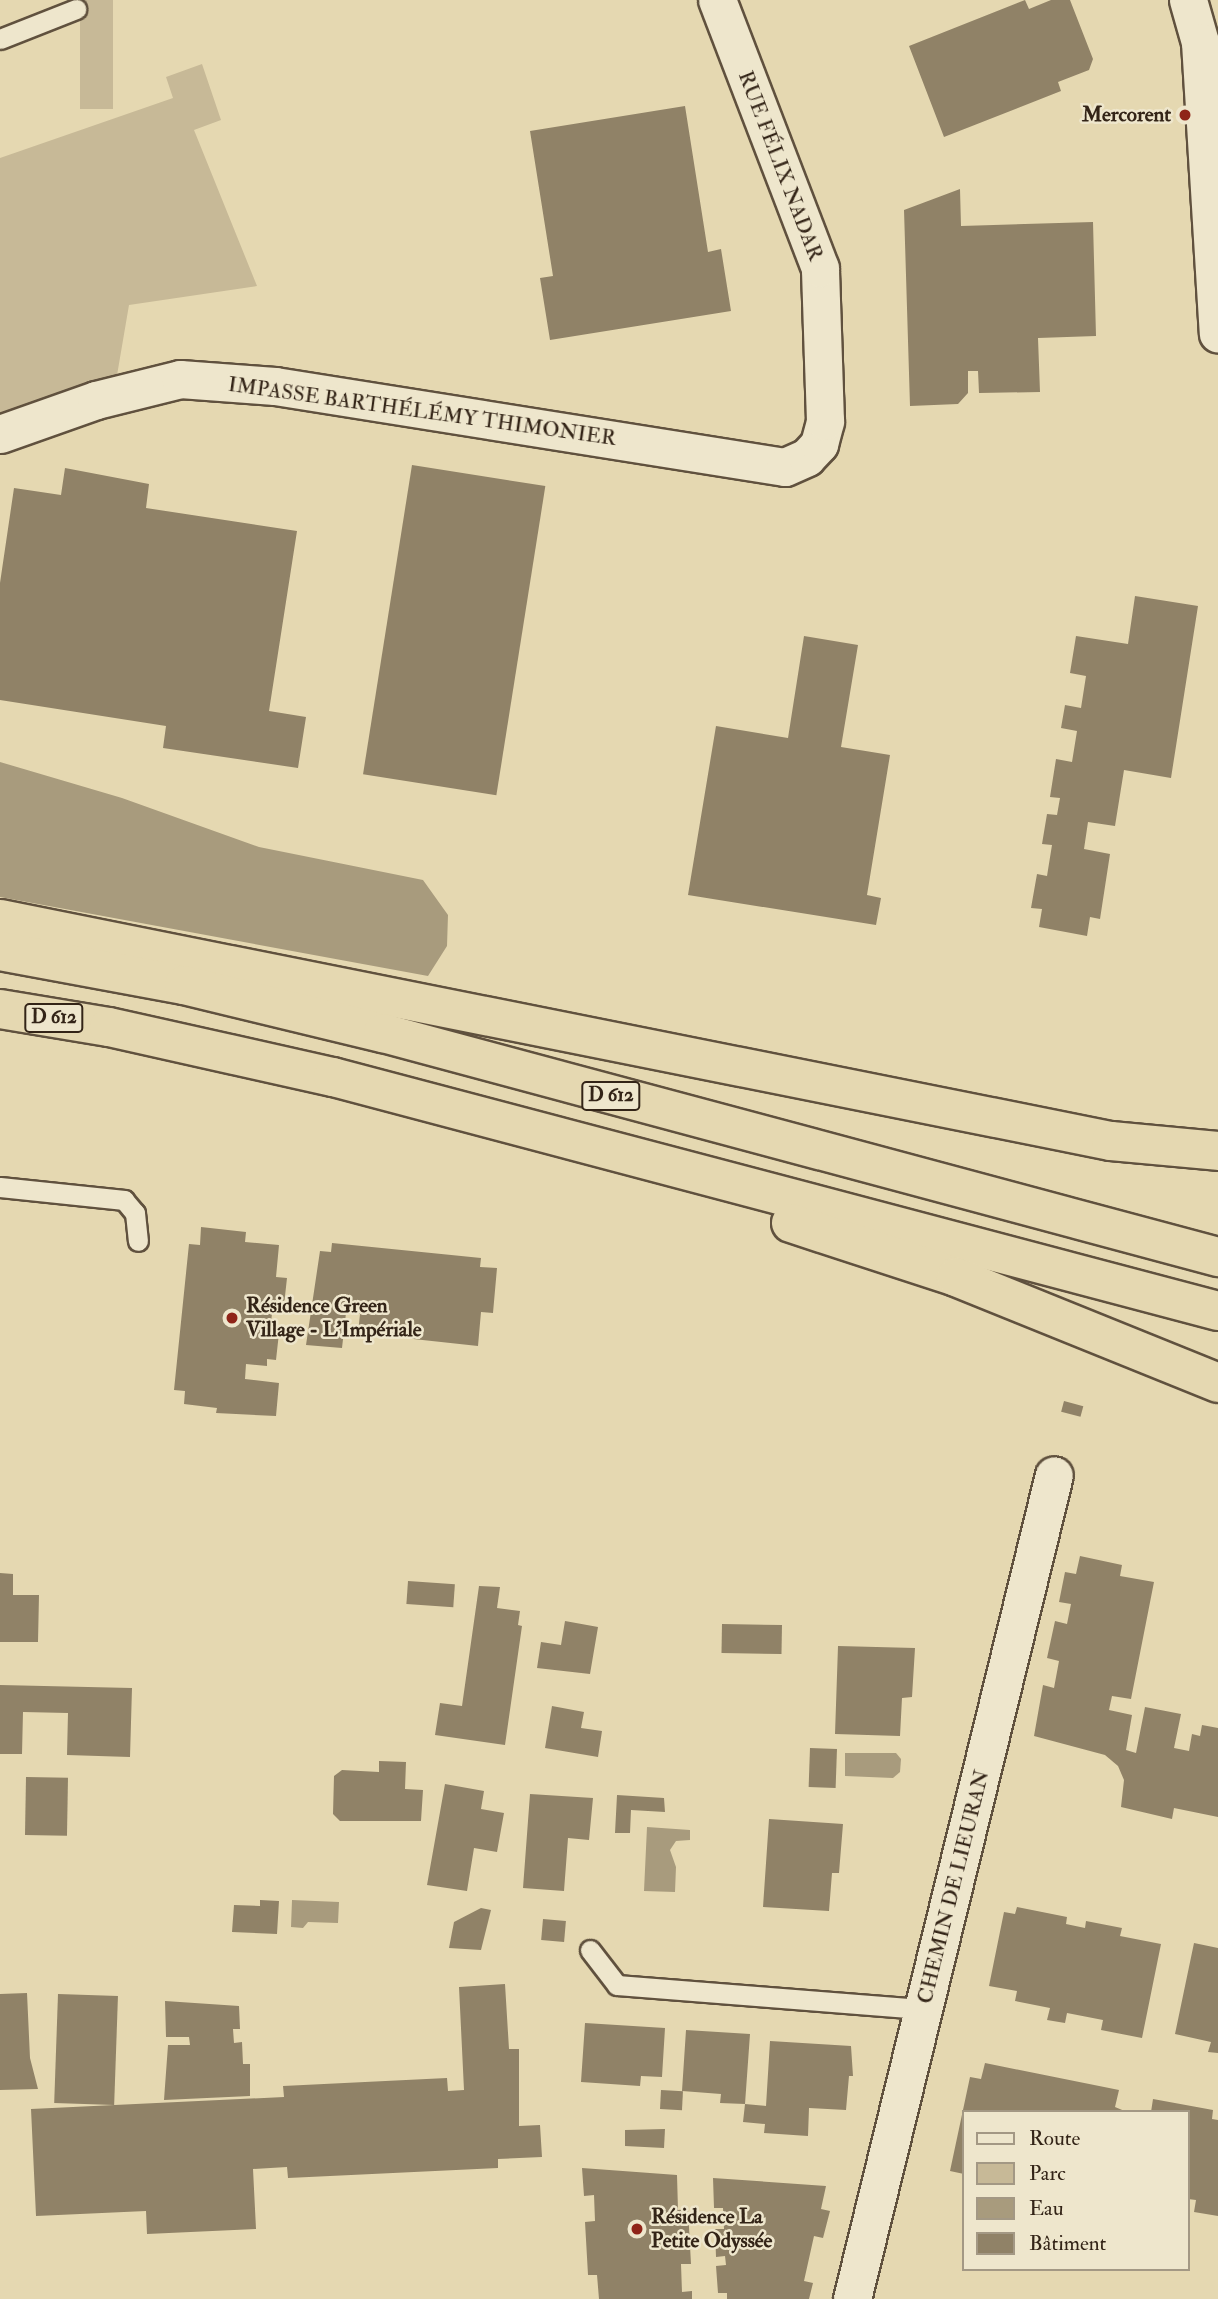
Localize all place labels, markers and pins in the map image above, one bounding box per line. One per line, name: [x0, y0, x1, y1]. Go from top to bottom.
place label: Mercorent: [1082, 102, 1171, 128]
marker: Mercorent: [1177, 107, 1193, 123]
place label: Résidence Green Village - L'Impériale: [246, 1293, 422, 1343]
marker: Résidence Green Village - L'Impériale: [224, 1310, 240, 1326]
place label: Résidence La Petite Odyssée: [651, 2204, 772, 2254]
marker: Résidence La Petite Odyssée: [629, 2221, 645, 2237]

